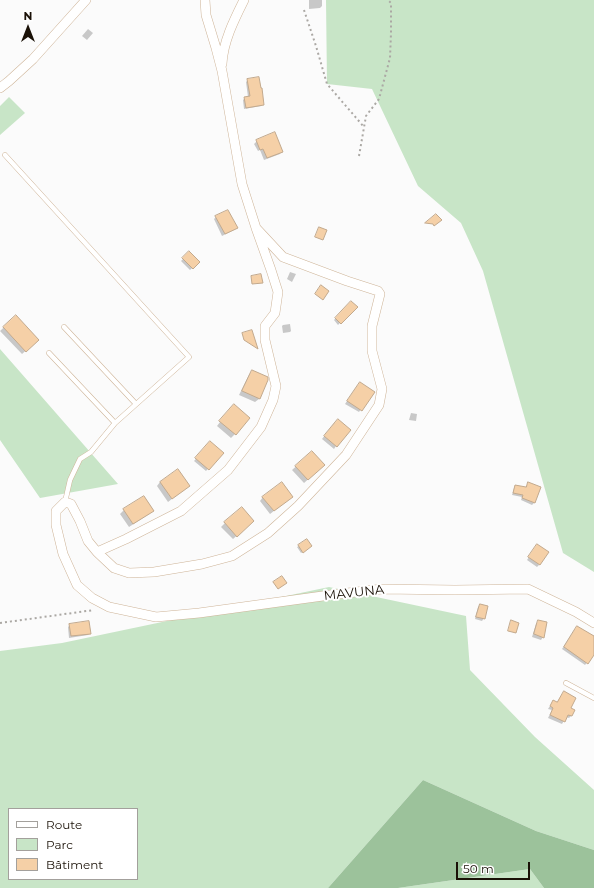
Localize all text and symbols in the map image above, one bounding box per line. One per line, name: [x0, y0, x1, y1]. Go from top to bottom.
north arrow: [8, 8, 48, 48]
text: N: [24, 9, 32, 23]
street label: MAVUNA: [323, 582, 385, 604]
legend: [8, 808, 138, 880]
text: Route: [46, 817, 82, 832]
text: Parc: [46, 837, 73, 852]
scale bar: [458, 854, 532, 880]
text: Bâtiment: [46, 857, 103, 872]
text: 50 m: [463, 861, 494, 876]

